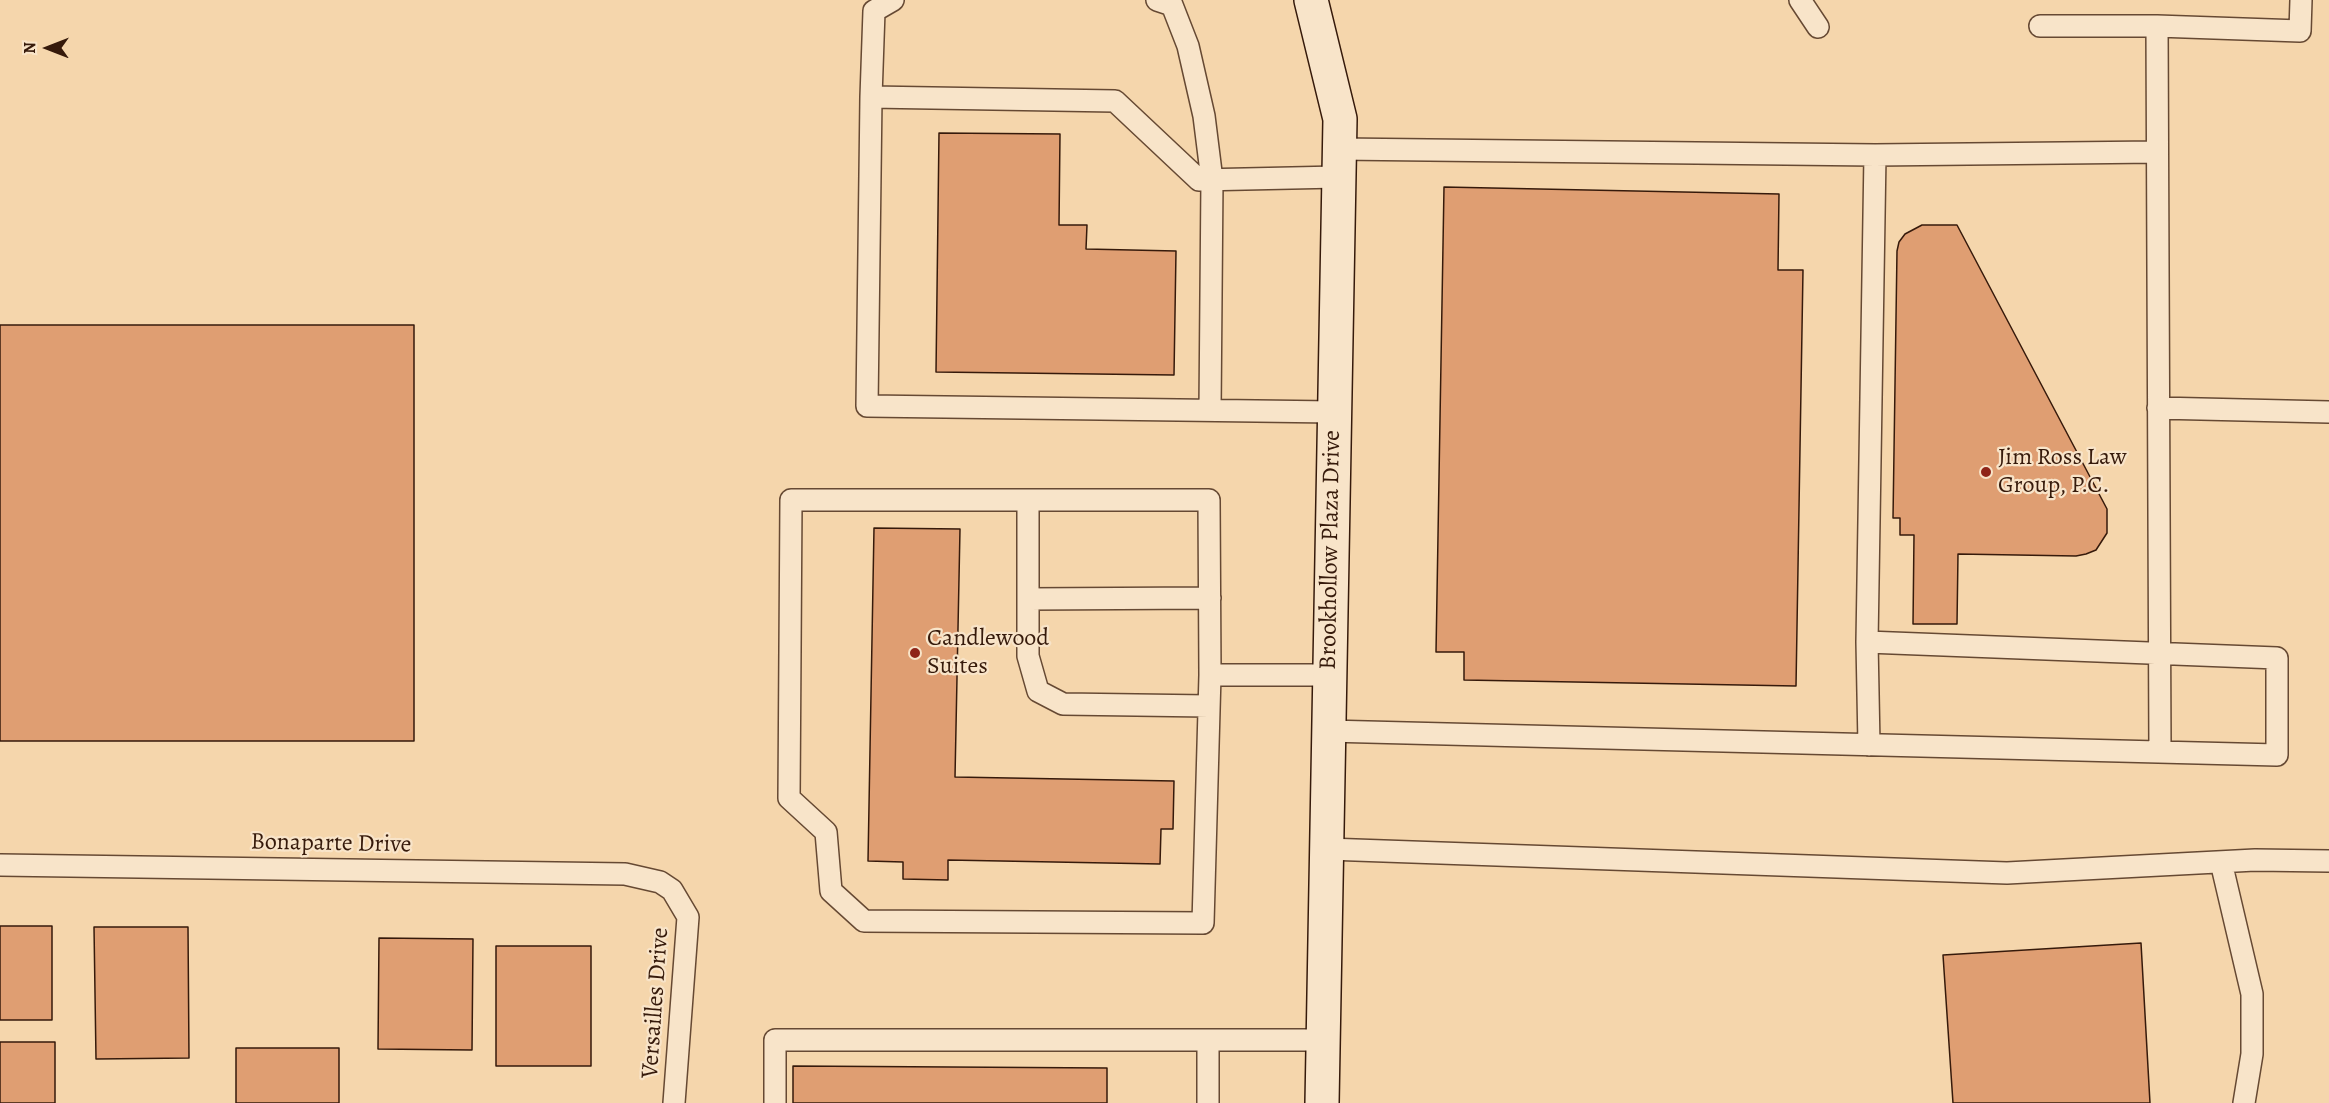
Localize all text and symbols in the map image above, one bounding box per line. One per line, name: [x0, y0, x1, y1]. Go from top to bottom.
north arrow: [18, 18, 78, 78]
text: N: [19, 42, 41, 54]
street label: Brookhollow Plaza Drive: [1315, 430, 1347, 670]
place label: Jim Ross Law Group, P.C.: [1998, 444, 2127, 500]
marker: Jim Ross Law Group, P.C.: [1979, 465, 1993, 479]
place label: Candlewood Suites: [927, 625, 1049, 681]
marker: Candlewood Suites: [908, 646, 922, 660]
street label: Bonaparte Drive: [250, 828, 412, 860]
street label: Versailles Drive: [636, 927, 676, 1079]

